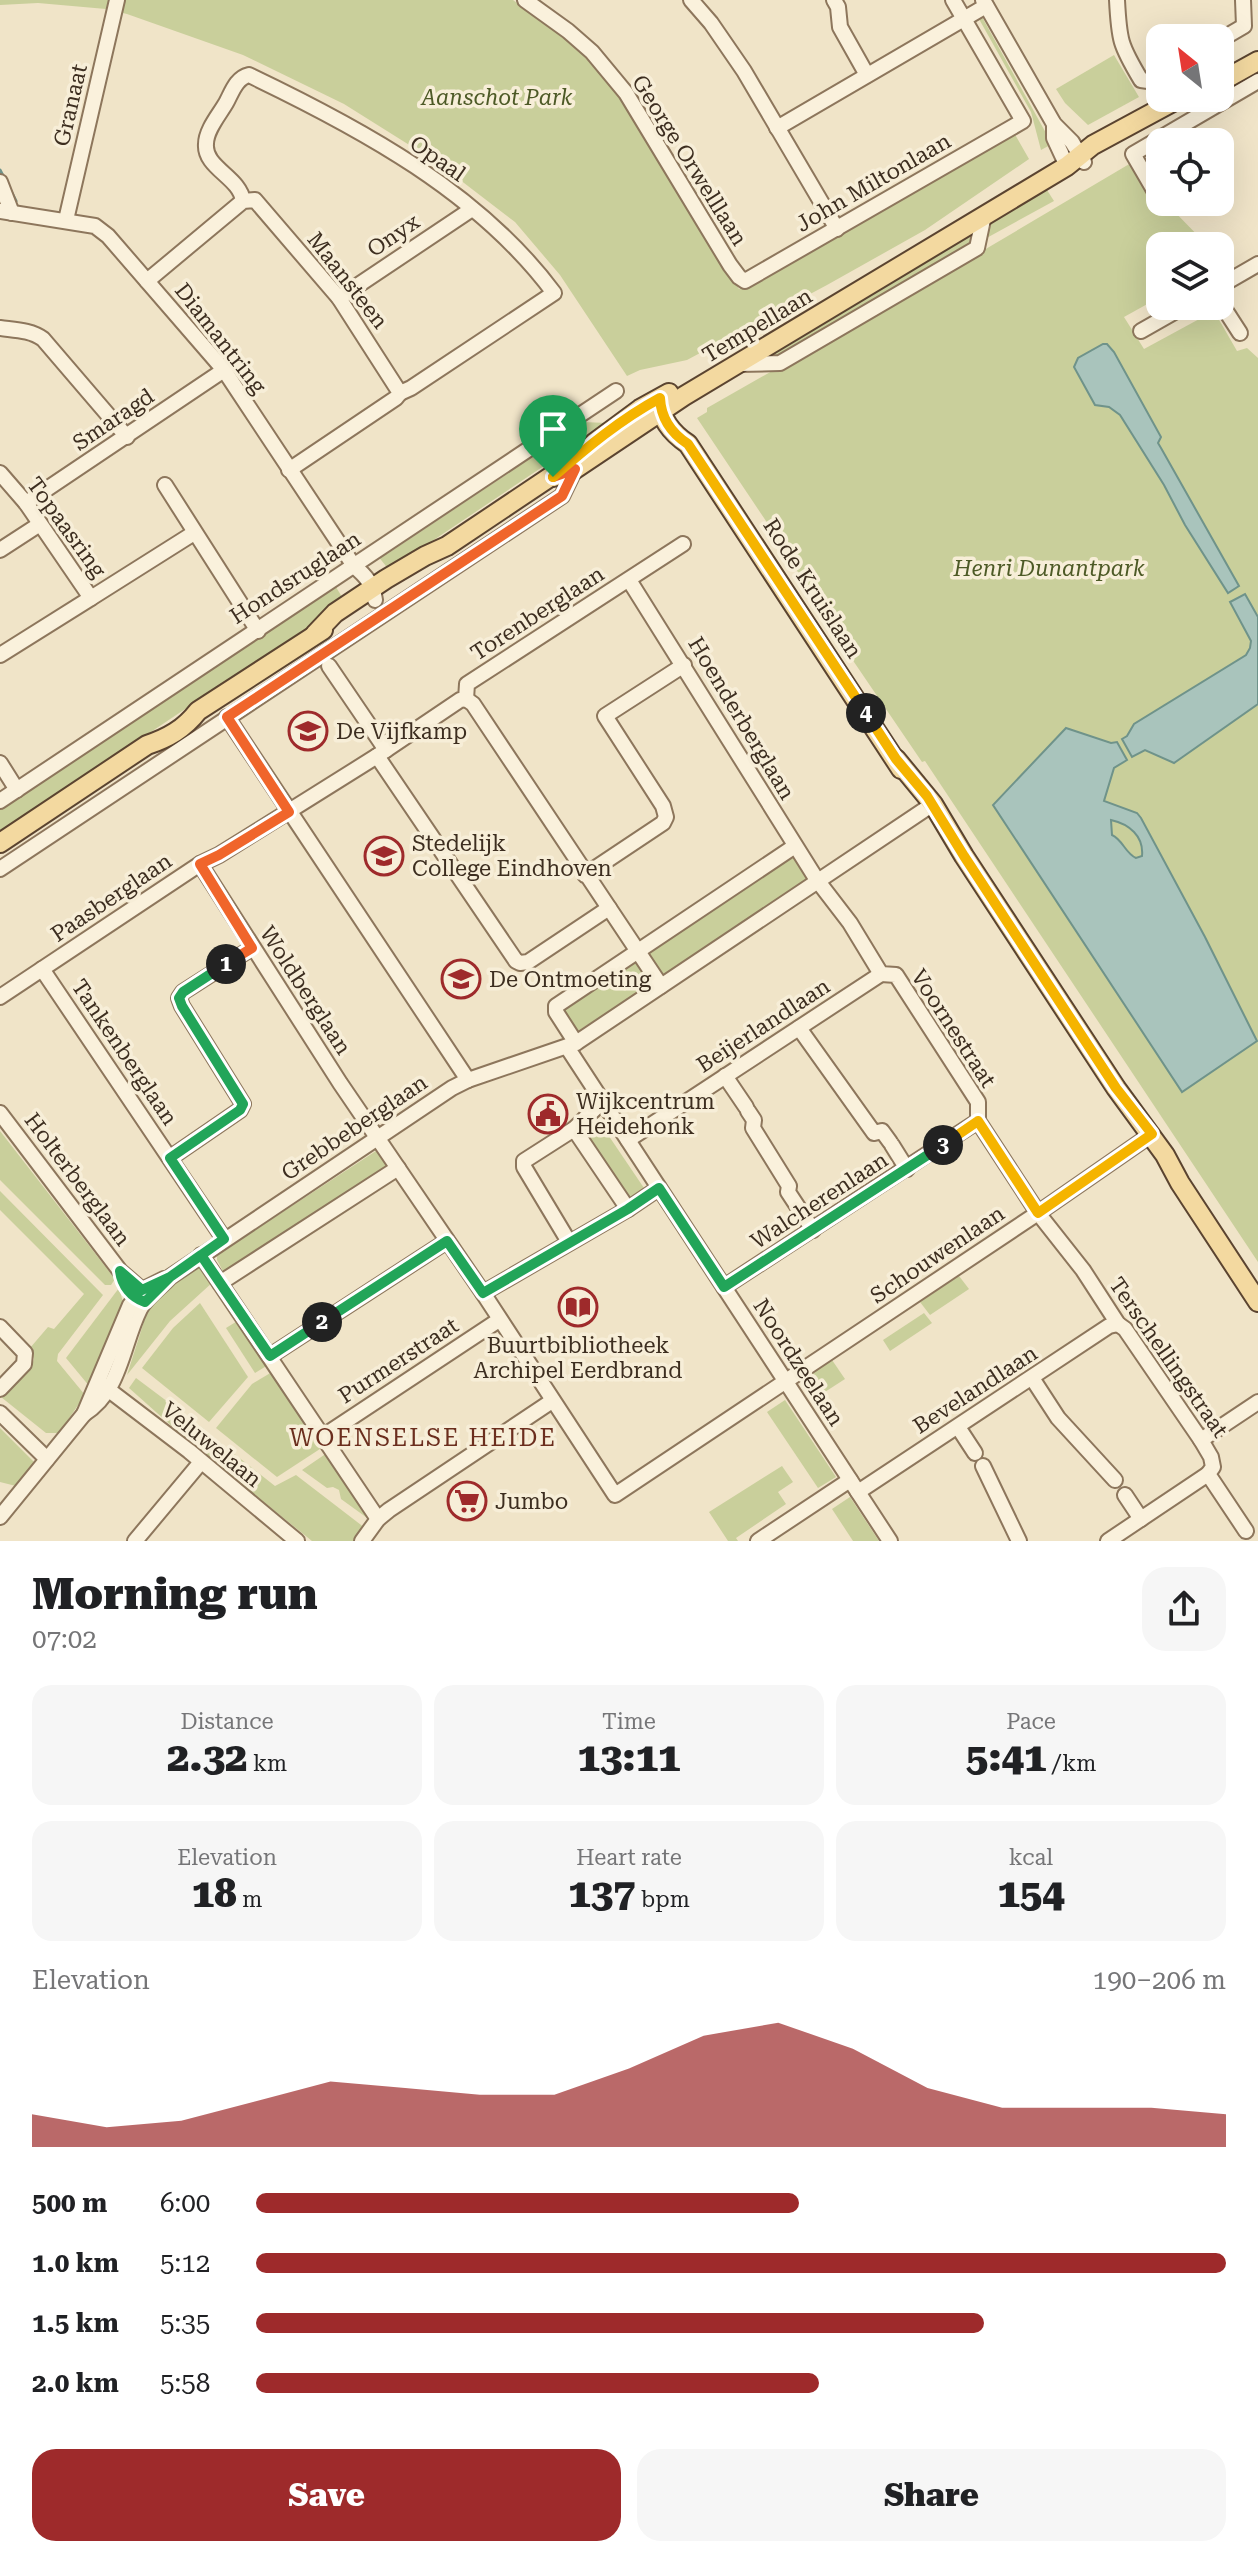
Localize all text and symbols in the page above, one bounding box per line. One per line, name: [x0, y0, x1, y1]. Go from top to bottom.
north arrow: [1146, 24, 1234, 112]
map controls: [1146, 24, 1234, 320]
street label: Granaat: [49, 61, 92, 149]
street label: George Orwelllaan: [627, 70, 752, 250]
park label: Aanschot Park: [419, 85, 573, 110]
street label: John Miltonlaan: [792, 128, 955, 237]
button: locate: [1146, 128, 1234, 216]
street label: Opaal: [405, 130, 470, 187]
street label: Onyx: [362, 209, 424, 262]
street label: Maansteen: [302, 227, 393, 333]
button: layers: [1146, 232, 1234, 320]
street label: Diamantring: [170, 278, 272, 399]
street label: Tempellaan: [698, 283, 816, 368]
street label: Smaragd: [68, 383, 159, 456]
pin: [519, 395, 587, 477]
icon: arrive: [531, 407, 575, 451]
street label: Topaasring: [22, 472, 112, 583]
street label: Rode Kruislaan: [758, 514, 867, 663]
street label: Hondsruglaan: [225, 526, 365, 629]
park label: Henri Dunantpark: [952, 556, 1145, 581]
street label: Torenberglaan: [466, 561, 609, 666]
street label: Hoenderberglaan: [683, 632, 800, 804]
pin: 4: [846, 693, 886, 733]
text: 4: [860, 700, 872, 725]
school or university icon: De Vijfkamp: [287, 710, 329, 752]
place label: De Vijfkamp: [336, 719, 467, 744]
place label: Stedelijk College Eindhoven: [412, 831, 612, 881]
school or university icon: Stedelijk College Eindhoven: [363, 835, 405, 877]
street label: Paasberglaan: [46, 848, 176, 947]
street label: Woldberglaan: [255, 921, 356, 1059]
pin: 1: [206, 944, 246, 984]
text: 1: [220, 951, 232, 976]
school or university icon: De Ontmoeting: [440, 958, 482, 1000]
street label: Voornestraat: [906, 965, 1001, 1092]
place label: De Ontmoeting: [489, 967, 652, 992]
street label: Beijerlandlaan: [692, 973, 834, 1078]
street label: Tankenberglaan: [67, 975, 183, 1130]
street label: Grebbeberglaan: [277, 1069, 432, 1185]
place label: Wijkcentrum Heidehonk: [576, 1089, 715, 1139]
public building icon: Wijkcentrum Heidehonk: [527, 1093, 569, 1135]
street label: Holterberglaan: [20, 1108, 136, 1251]
pin: 3: [923, 1125, 963, 1165]
text: 3: [937, 1132, 949, 1157]
street label: Walcherenlaan: [746, 1147, 892, 1254]
street label: Schouwenlaan: [866, 1200, 1009, 1308]
street label: Terschellingstraat: [1104, 1273, 1233, 1442]
library icon: Buurtbibliotheek Archipel Eerdbrand: [557, 1286, 599, 1328]
street label: Noordzeelaan: [748, 1294, 849, 1430]
pin: 2: [302, 1302, 342, 1342]
text: 2: [316, 1309, 328, 1334]
street label: Purmerstraat: [334, 1312, 463, 1408]
place label: Buurtbibliotheek Archipel Eerdbrand: [474, 1333, 682, 1383]
street label: Bevelandlaan: [909, 1340, 1042, 1439]
street label: Veluwelaan: [157, 1397, 266, 1492]
district label: WOENSELSE HEIDE: [289, 1424, 557, 1452]
supermarket icon: Jumbo: [446, 1480, 488, 1522]
place label: Jumbo: [495, 1489, 568, 1514]
button: share: [1142, 1567, 1226, 1651]
text: Morning run: [32, 1568, 318, 1620]
text: 07:02: [32, 1624, 97, 1654]
text: Distance: [180, 1709, 274, 1734]
text: Time: [602, 1709, 656, 1734]
text: Pace: [1006, 1709, 1056, 1734]
text: 2.32: [167, 1734, 247, 1781]
text: 13:11: [578, 1734, 680, 1781]
text: 5:41: [966, 1734, 1046, 1781]
text: km: [247, 1751, 287, 1776]
text: /km: [1046, 1751, 1096, 1776]
text: Elevation: [177, 1845, 277, 1870]
text: Heart rate: [576, 1845, 682, 1870]
text: kcal: [1009, 1845, 1053, 1870]
text: 18: [192, 1870, 237, 1917]
text: 137: [568, 1870, 635, 1917]
text: 154: [997, 1870, 1065, 1917]
text: m: [237, 1887, 262, 1912]
text: bpm: [635, 1887, 690, 1912]
text: Elevation: [32, 1965, 150, 1995]
text: 190–206 m: [1093, 1965, 1226, 1995]
text: 500 m: [32, 2188, 107, 2218]
text: 6:00: [160, 2188, 210, 2218]
text: 1.0 km: [32, 2248, 119, 2278]
text: 5:12: [160, 2248, 210, 2278]
text: 1.5 km: [32, 2308, 119, 2338]
text: 5:35: [160, 2308, 210, 2338]
text: 2.0 km: [32, 2368, 119, 2398]
text: 5:58: [160, 2368, 210, 2398]
button: Save: [32, 2449, 621, 2541]
button: Share: [637, 2449, 1226, 2541]

